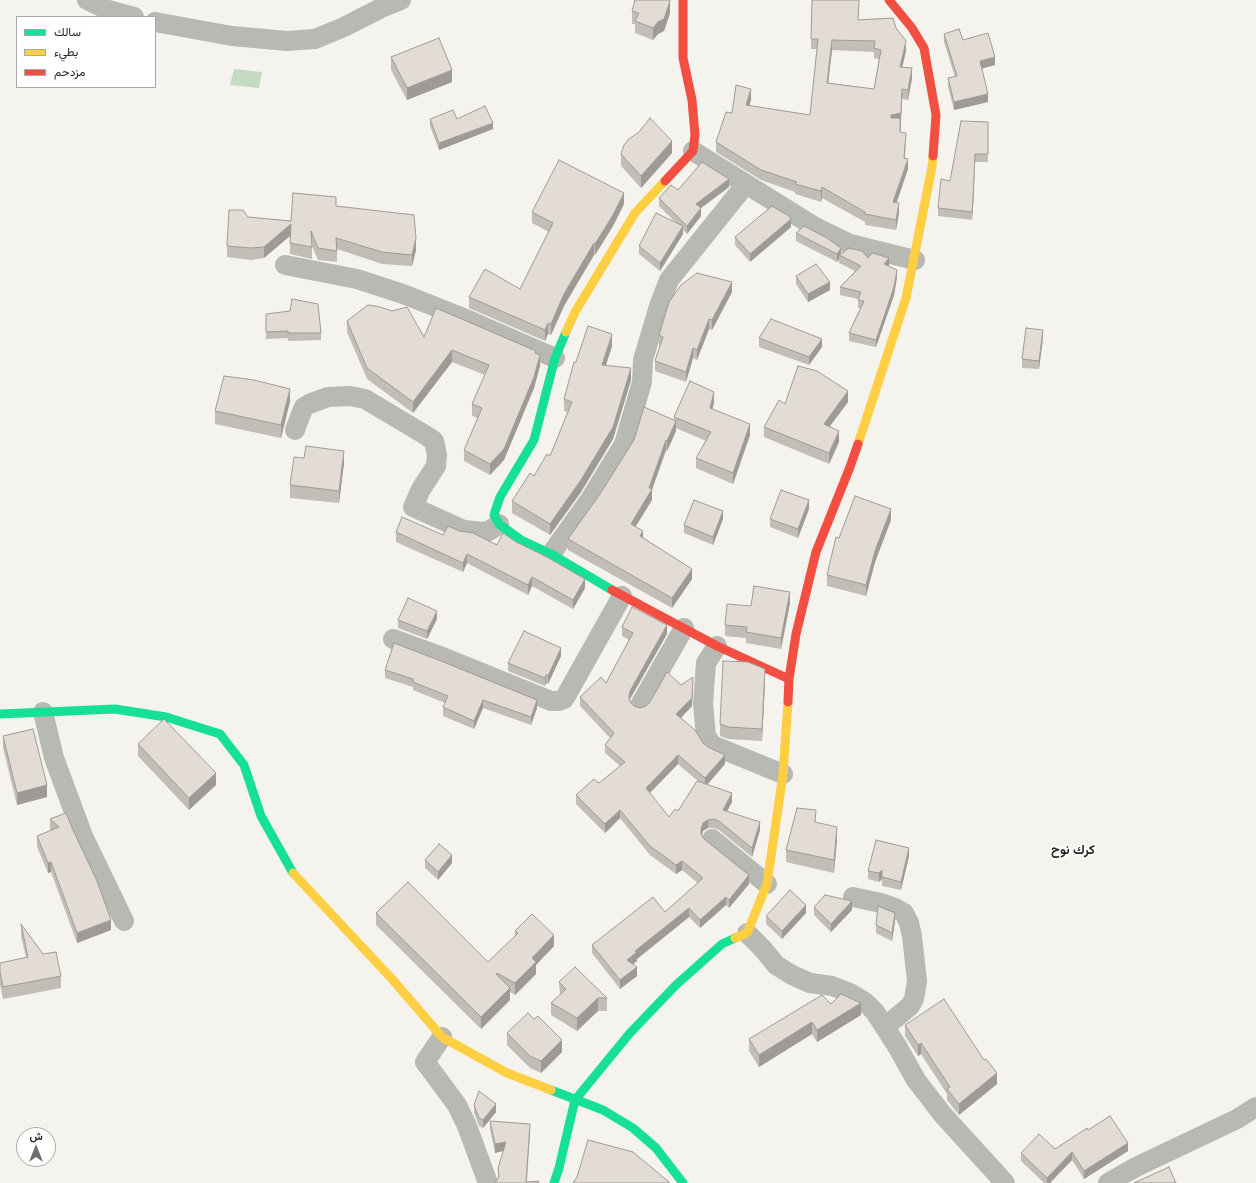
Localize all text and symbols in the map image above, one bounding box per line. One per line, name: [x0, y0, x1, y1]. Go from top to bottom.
legend: [16, 16, 156, 88]
text: سالك: [54, 23, 81, 40]
text: بطيء: [54, 43, 78, 60]
text: مزدحم: [54, 63, 85, 80]
district label: كرك نوح: [1051, 842, 1095, 858]
north arrow: [16, 1127, 56, 1167]
text: ش: [29, 1128, 43, 1143]

